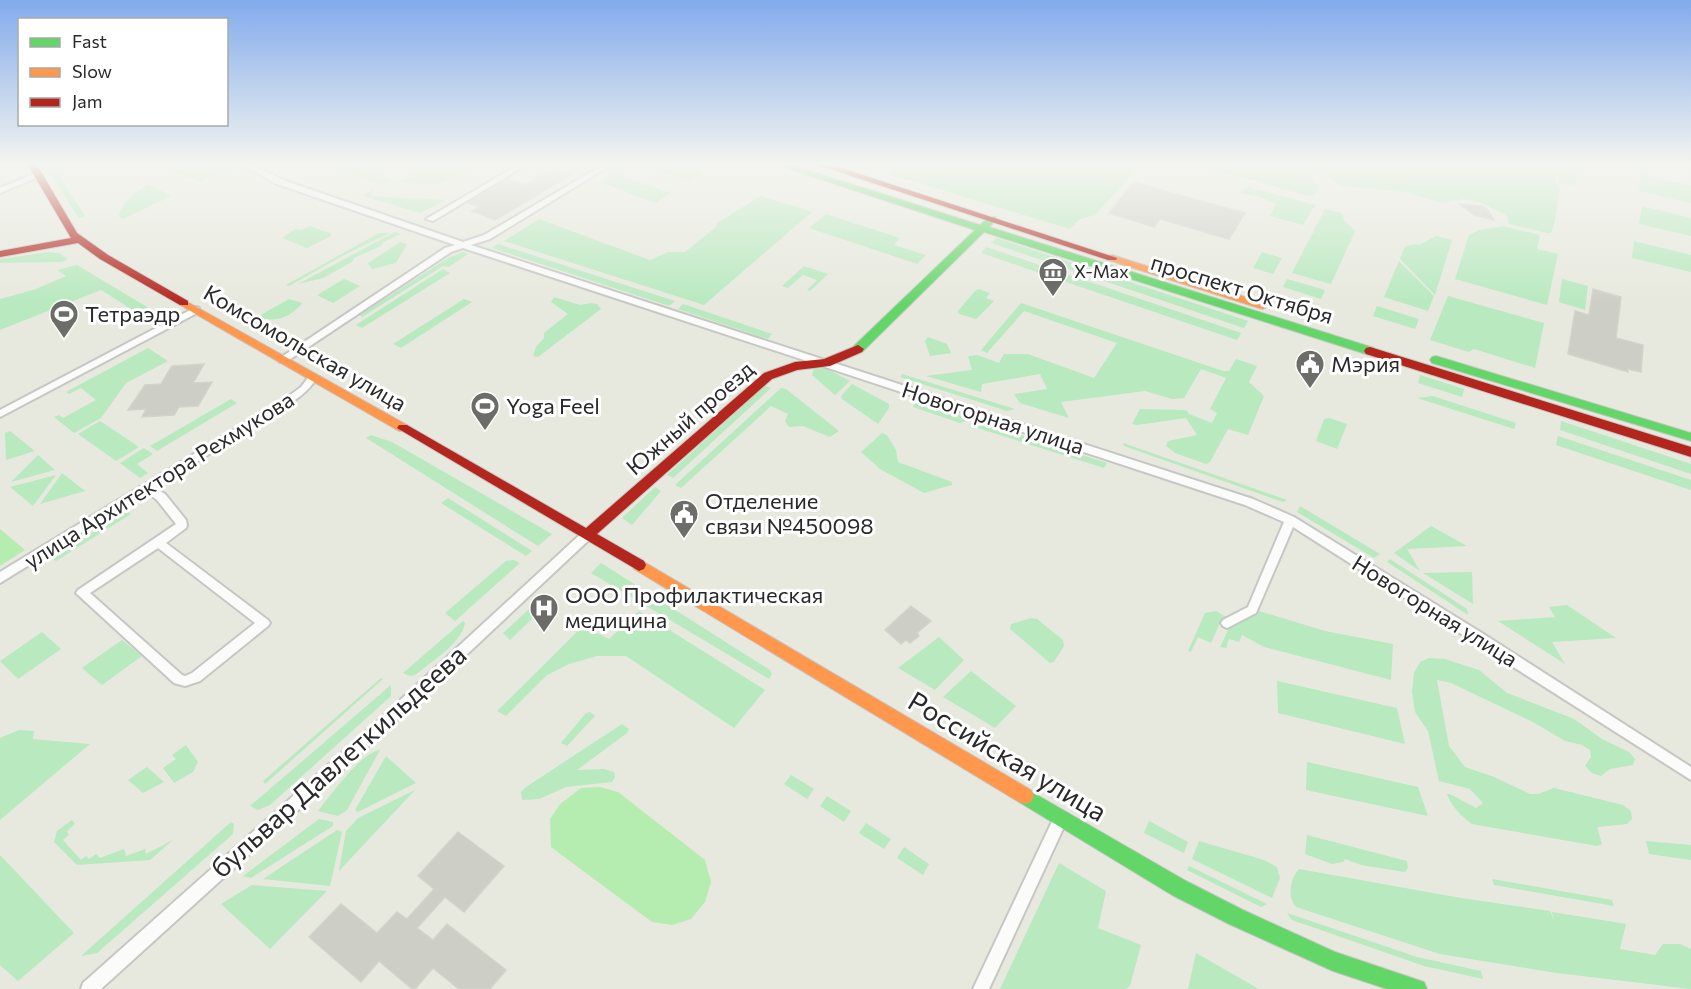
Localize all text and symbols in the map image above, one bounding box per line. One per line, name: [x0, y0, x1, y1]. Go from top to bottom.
legend: [18, 18, 228, 126]
text: Fast: [72, 30, 107, 52]
text: Slow: [72, 60, 112, 82]
text: Jam: [72, 90, 102, 112]
street label: проспект Октября: [1148, 248, 1337, 329]
museum icon: X-Max: [1037, 256, 1069, 298]
place label: X-Max: [1074, 260, 1129, 282]
street label: Комсомольская улица: [199, 279, 411, 417]
sports icon: Тетраэдр: [48, 298, 80, 340]
place label: Тетраэдр: [85, 300, 180, 327]
public building icon: Мэрия: [1294, 348, 1326, 390]
place label: Мэрия: [1331, 350, 1400, 377]
street label: Южный проезд: [620, 355, 759, 480]
street label: Новогорная улица: [899, 375, 1088, 460]
street label: улица Архитектора Рехмукова: [19, 385, 299, 574]
sports icon: Yoga Feel: [469, 390, 501, 432]
place label: Yoga Feel: [506, 392, 600, 419]
place label: Отделение связи №450098: [705, 487, 874, 539]
public building icon: Отделение связи №450098: [668, 498, 700, 540]
street label: Новогорная улица: [1348, 549, 1523, 672]
place label: ООО Профилактическая медицина: [565, 581, 823, 633]
hospital icon: ООО Профилактическая медицина: [528, 592, 560, 634]
street label: бульвар Давлеткильдеева: [204, 638, 472, 884]
street label: Российская улица: [903, 684, 1113, 828]

